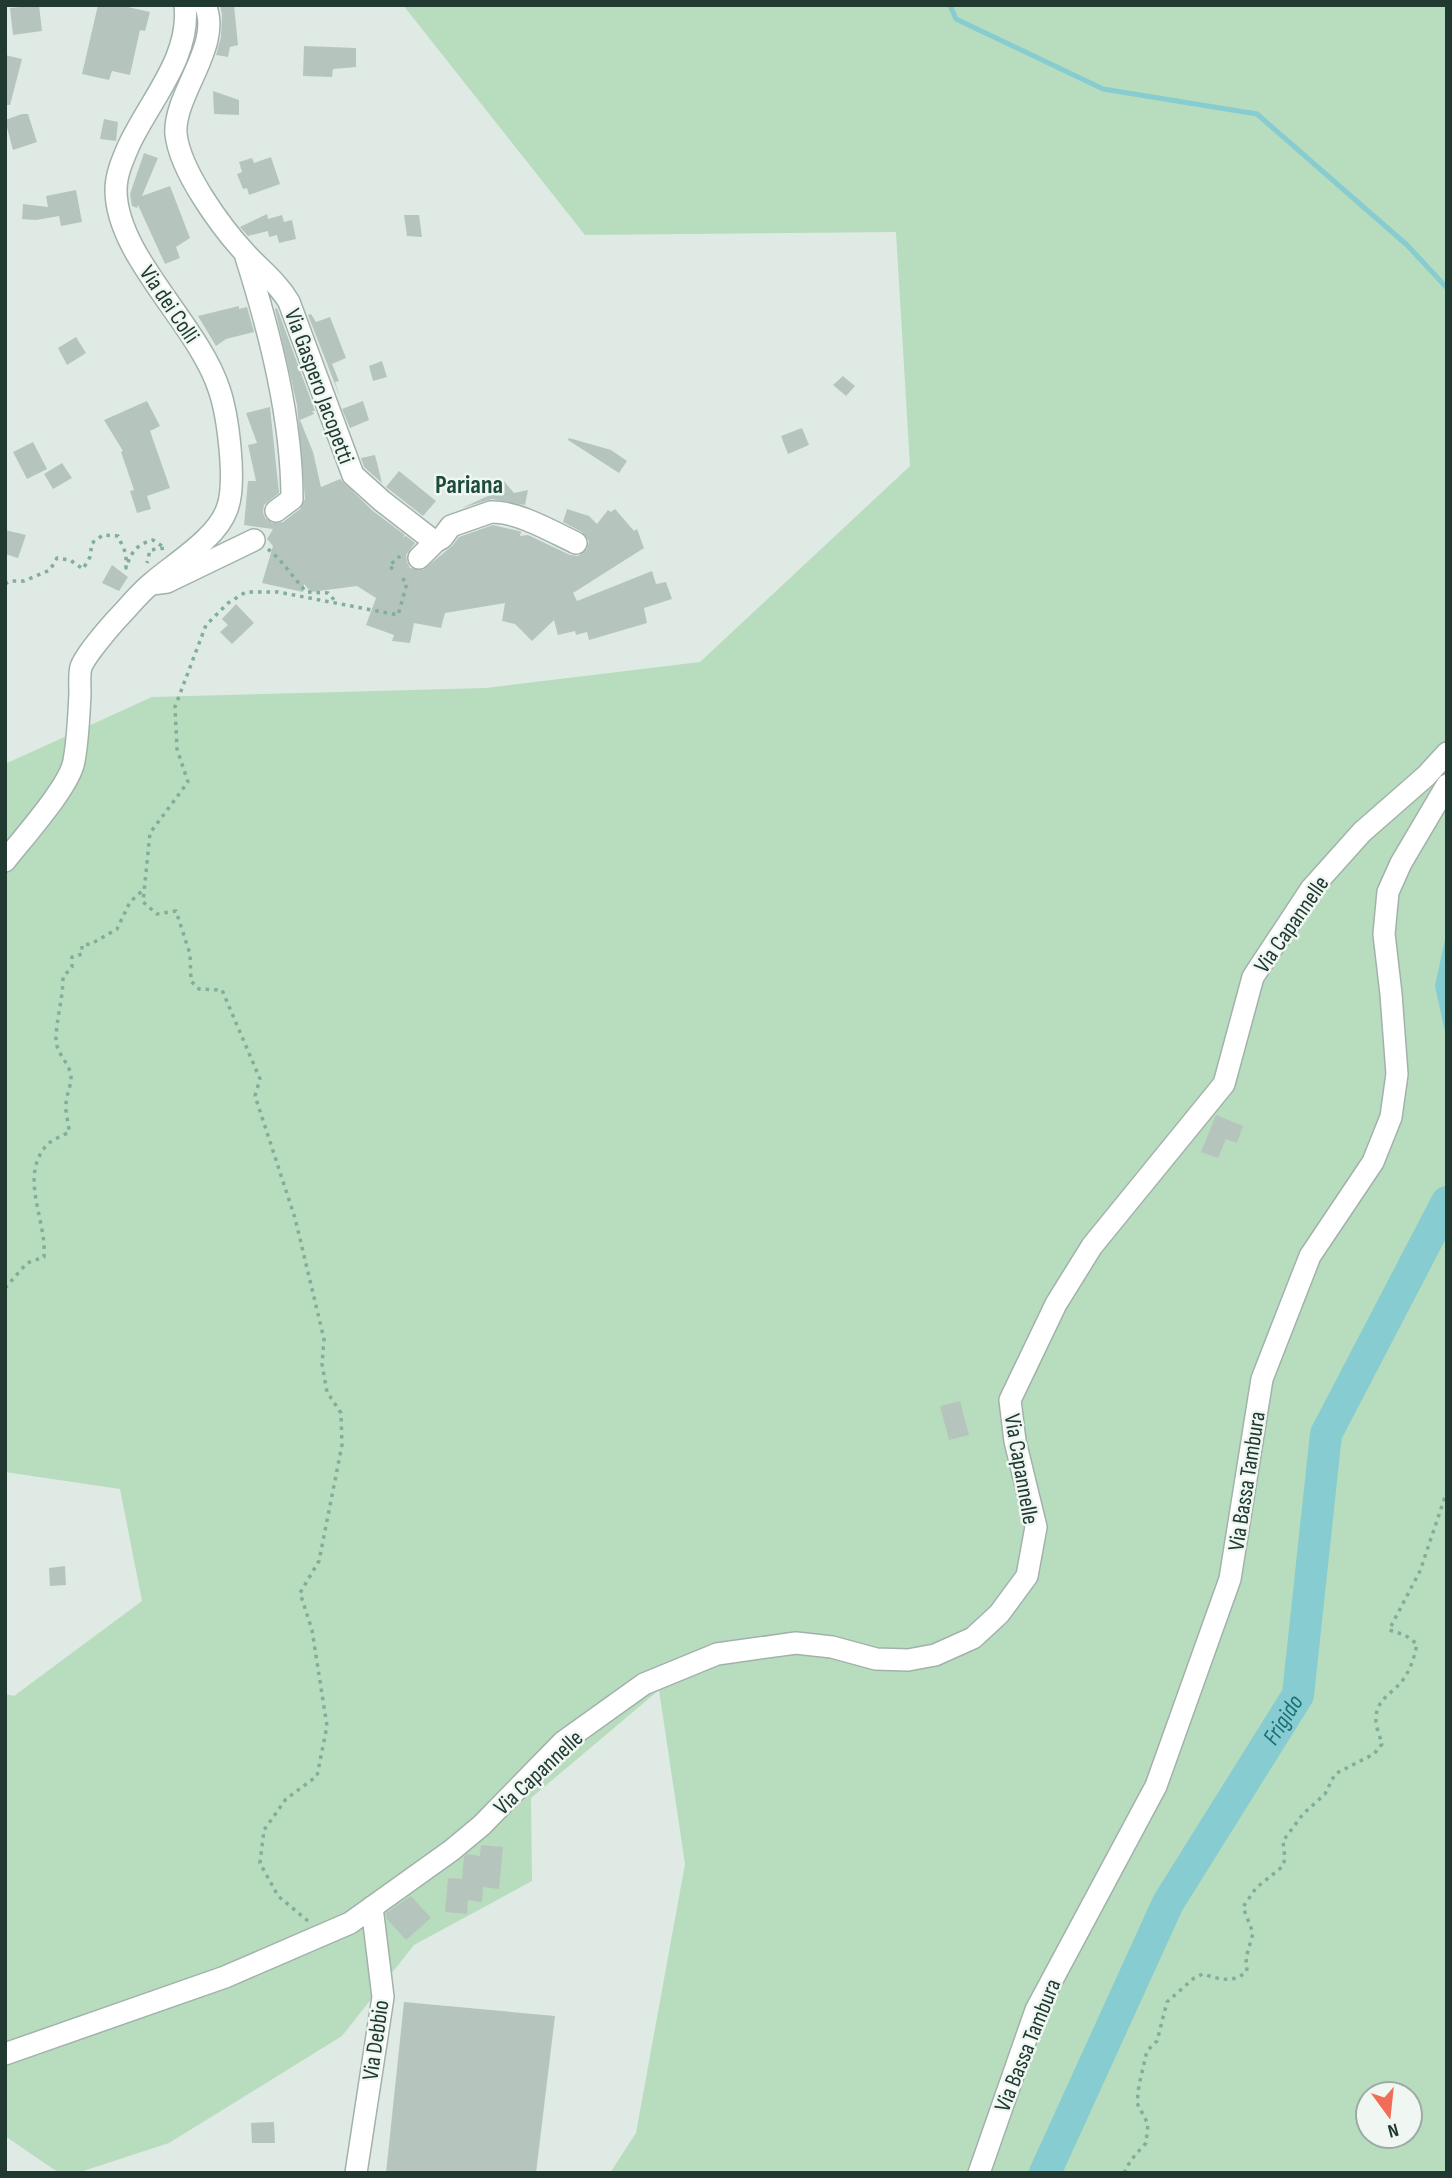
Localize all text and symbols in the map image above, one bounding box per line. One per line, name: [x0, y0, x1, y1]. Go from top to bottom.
street label: Via dei Colli: [133, 260, 205, 349]
street label: Via Gaspero Jacopetti: [278, 305, 360, 468]
district label: Pariana: [435, 470, 503, 501]
street label: Via Capannelle: [1248, 871, 1335, 978]
street label: Via Bassa Tambura: [1222, 1409, 1272, 1553]
street label: Via Capannelle: [998, 1412, 1045, 1527]
water label: Frigido: [1257, 1689, 1310, 1750]
street label: Via Capannelle: [488, 1724, 589, 1821]
street label: Via Bassa Tambura: [989, 1975, 1067, 2116]
street label: Via Debbio: [357, 1998, 395, 2082]
north arrow: [1354, 2080, 1424, 2150]
text: N: [1385, 2118, 1401, 2142]

